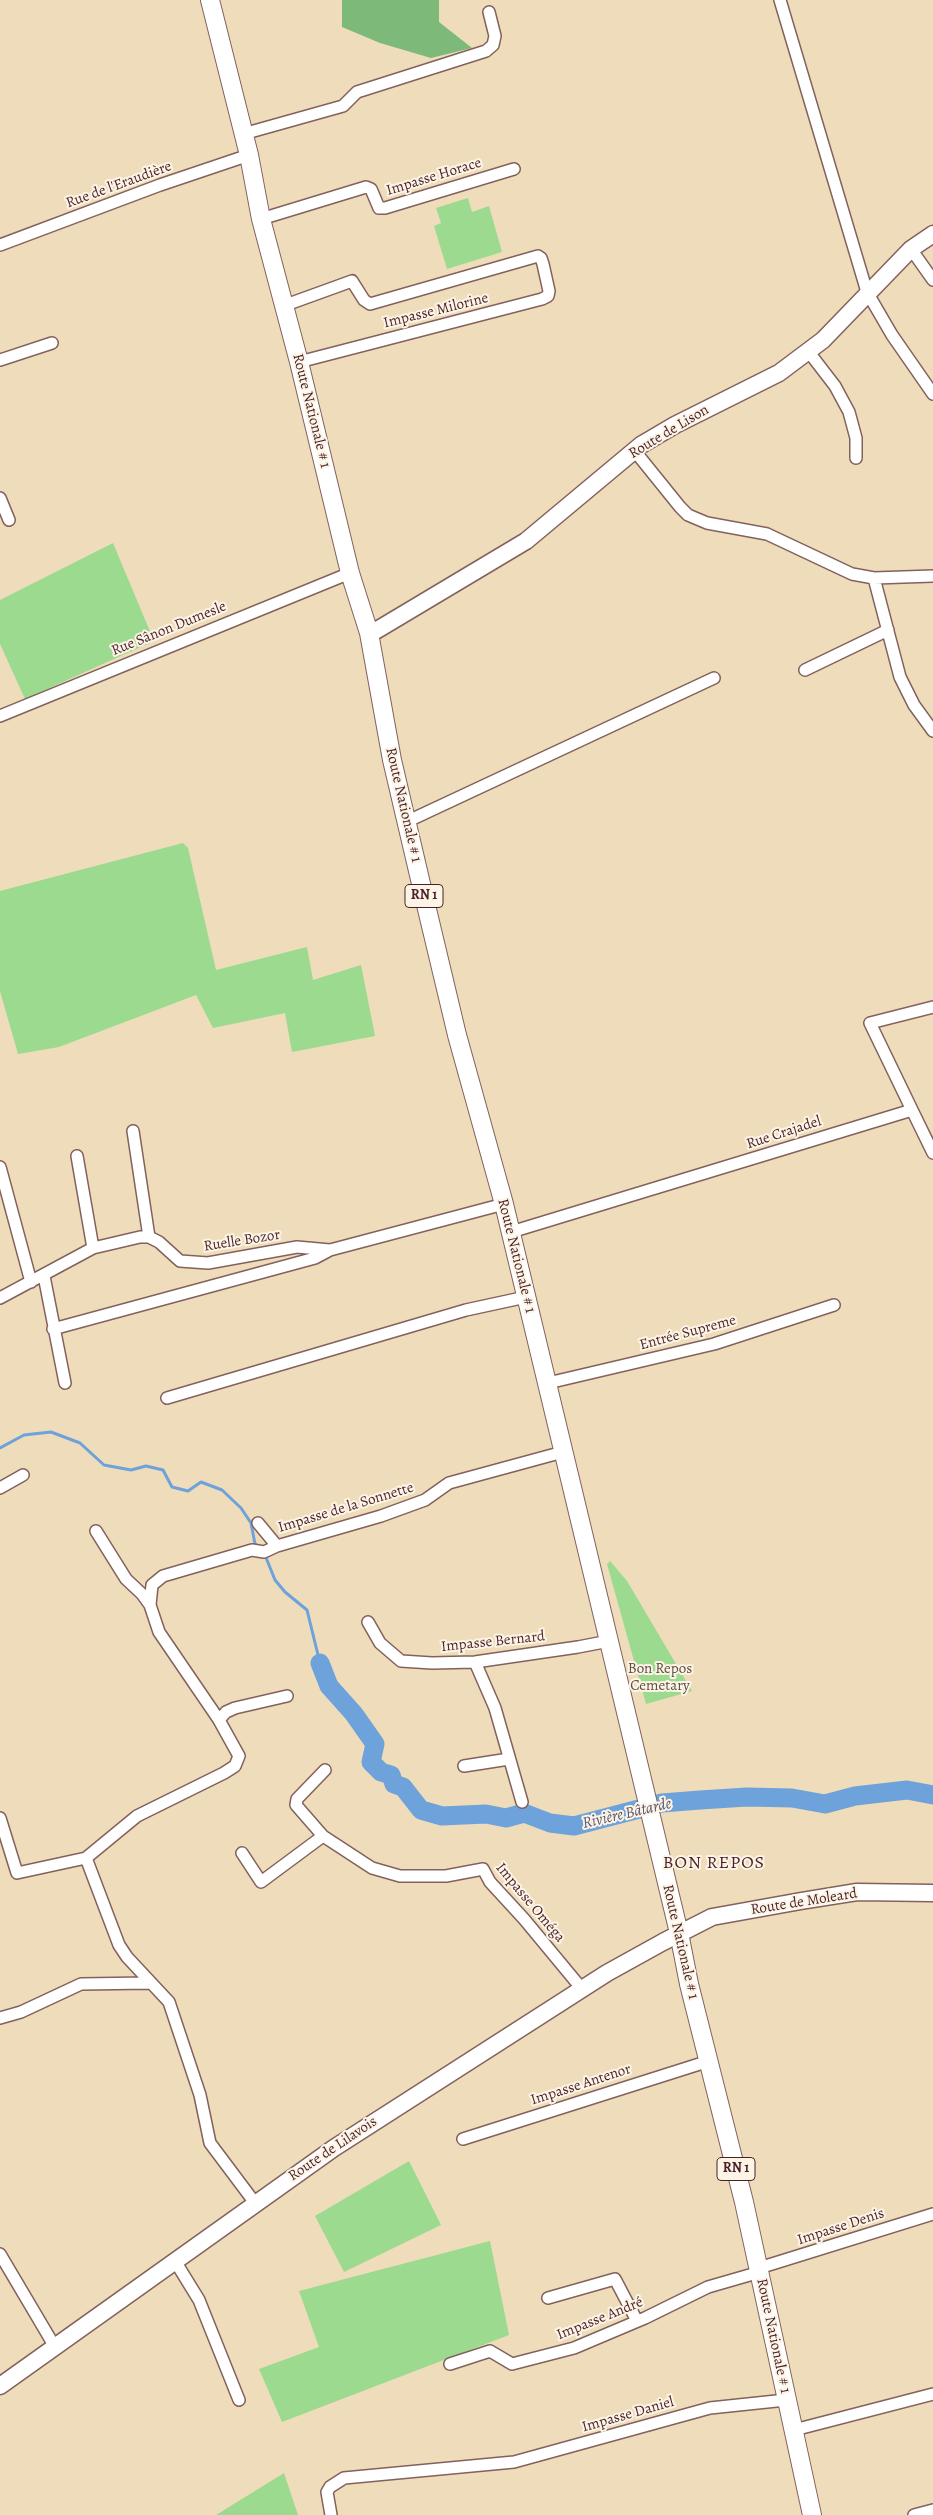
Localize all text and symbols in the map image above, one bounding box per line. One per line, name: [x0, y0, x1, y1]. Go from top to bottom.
street label: Impasse Horace: [384, 154, 484, 200]
street label: Rue de l'Eraudière: [64, 158, 174, 212]
street label: Impasse Milorine: [382, 289, 490, 333]
street label: Route Nationale # 1: [288, 352, 334, 470]
street label: Route de Lison: [626, 401, 712, 463]
street label: Rue Sânon Dumesle: [109, 598, 229, 660]
street label: Route Nationale # 1: [381, 746, 425, 864]
road number: RN 1: [405, 884, 443, 908]
street label: Rue Crajadel: [744, 1112, 824, 1154]
street label: Route Nationale # 1: [493, 1197, 539, 1315]
street label: Ruelle Bozor: [203, 1226, 281, 1256]
street label: Entrée Supreme: [638, 1311, 738, 1355]
street label: Impasse de la Sonnette: [276, 1479, 416, 1537]
street label: Impasse Bernard: [440, 1628, 546, 1656]
park label: Bon Repos Cemetary: [628, 1660, 692, 1695]
water label: Rivière Bâtarde: [581, 1794, 673, 1834]
district label: BON REPOS: [662, 1853, 766, 1875]
street label: Impasse Oméga: [492, 1860, 568, 1946]
street label: Route Nationale # 1: [658, 1883, 702, 2001]
street label: Route de Moleard: [749, 1885, 859, 1919]
street label: Impasse Antenor: [529, 2060, 633, 2110]
street label: Route de Lilavois: [285, 2113, 381, 2185]
road number: RN 1: [717, 2158, 755, 2180]
street label: Impasse Denis: [795, 2205, 887, 2249]
street label: Route Nationale # 1: [752, 2277, 794, 2395]
street label: Impasse André: [554, 2294, 646, 2344]
street label: Impasse Daniel: [580, 2393, 676, 2437]

